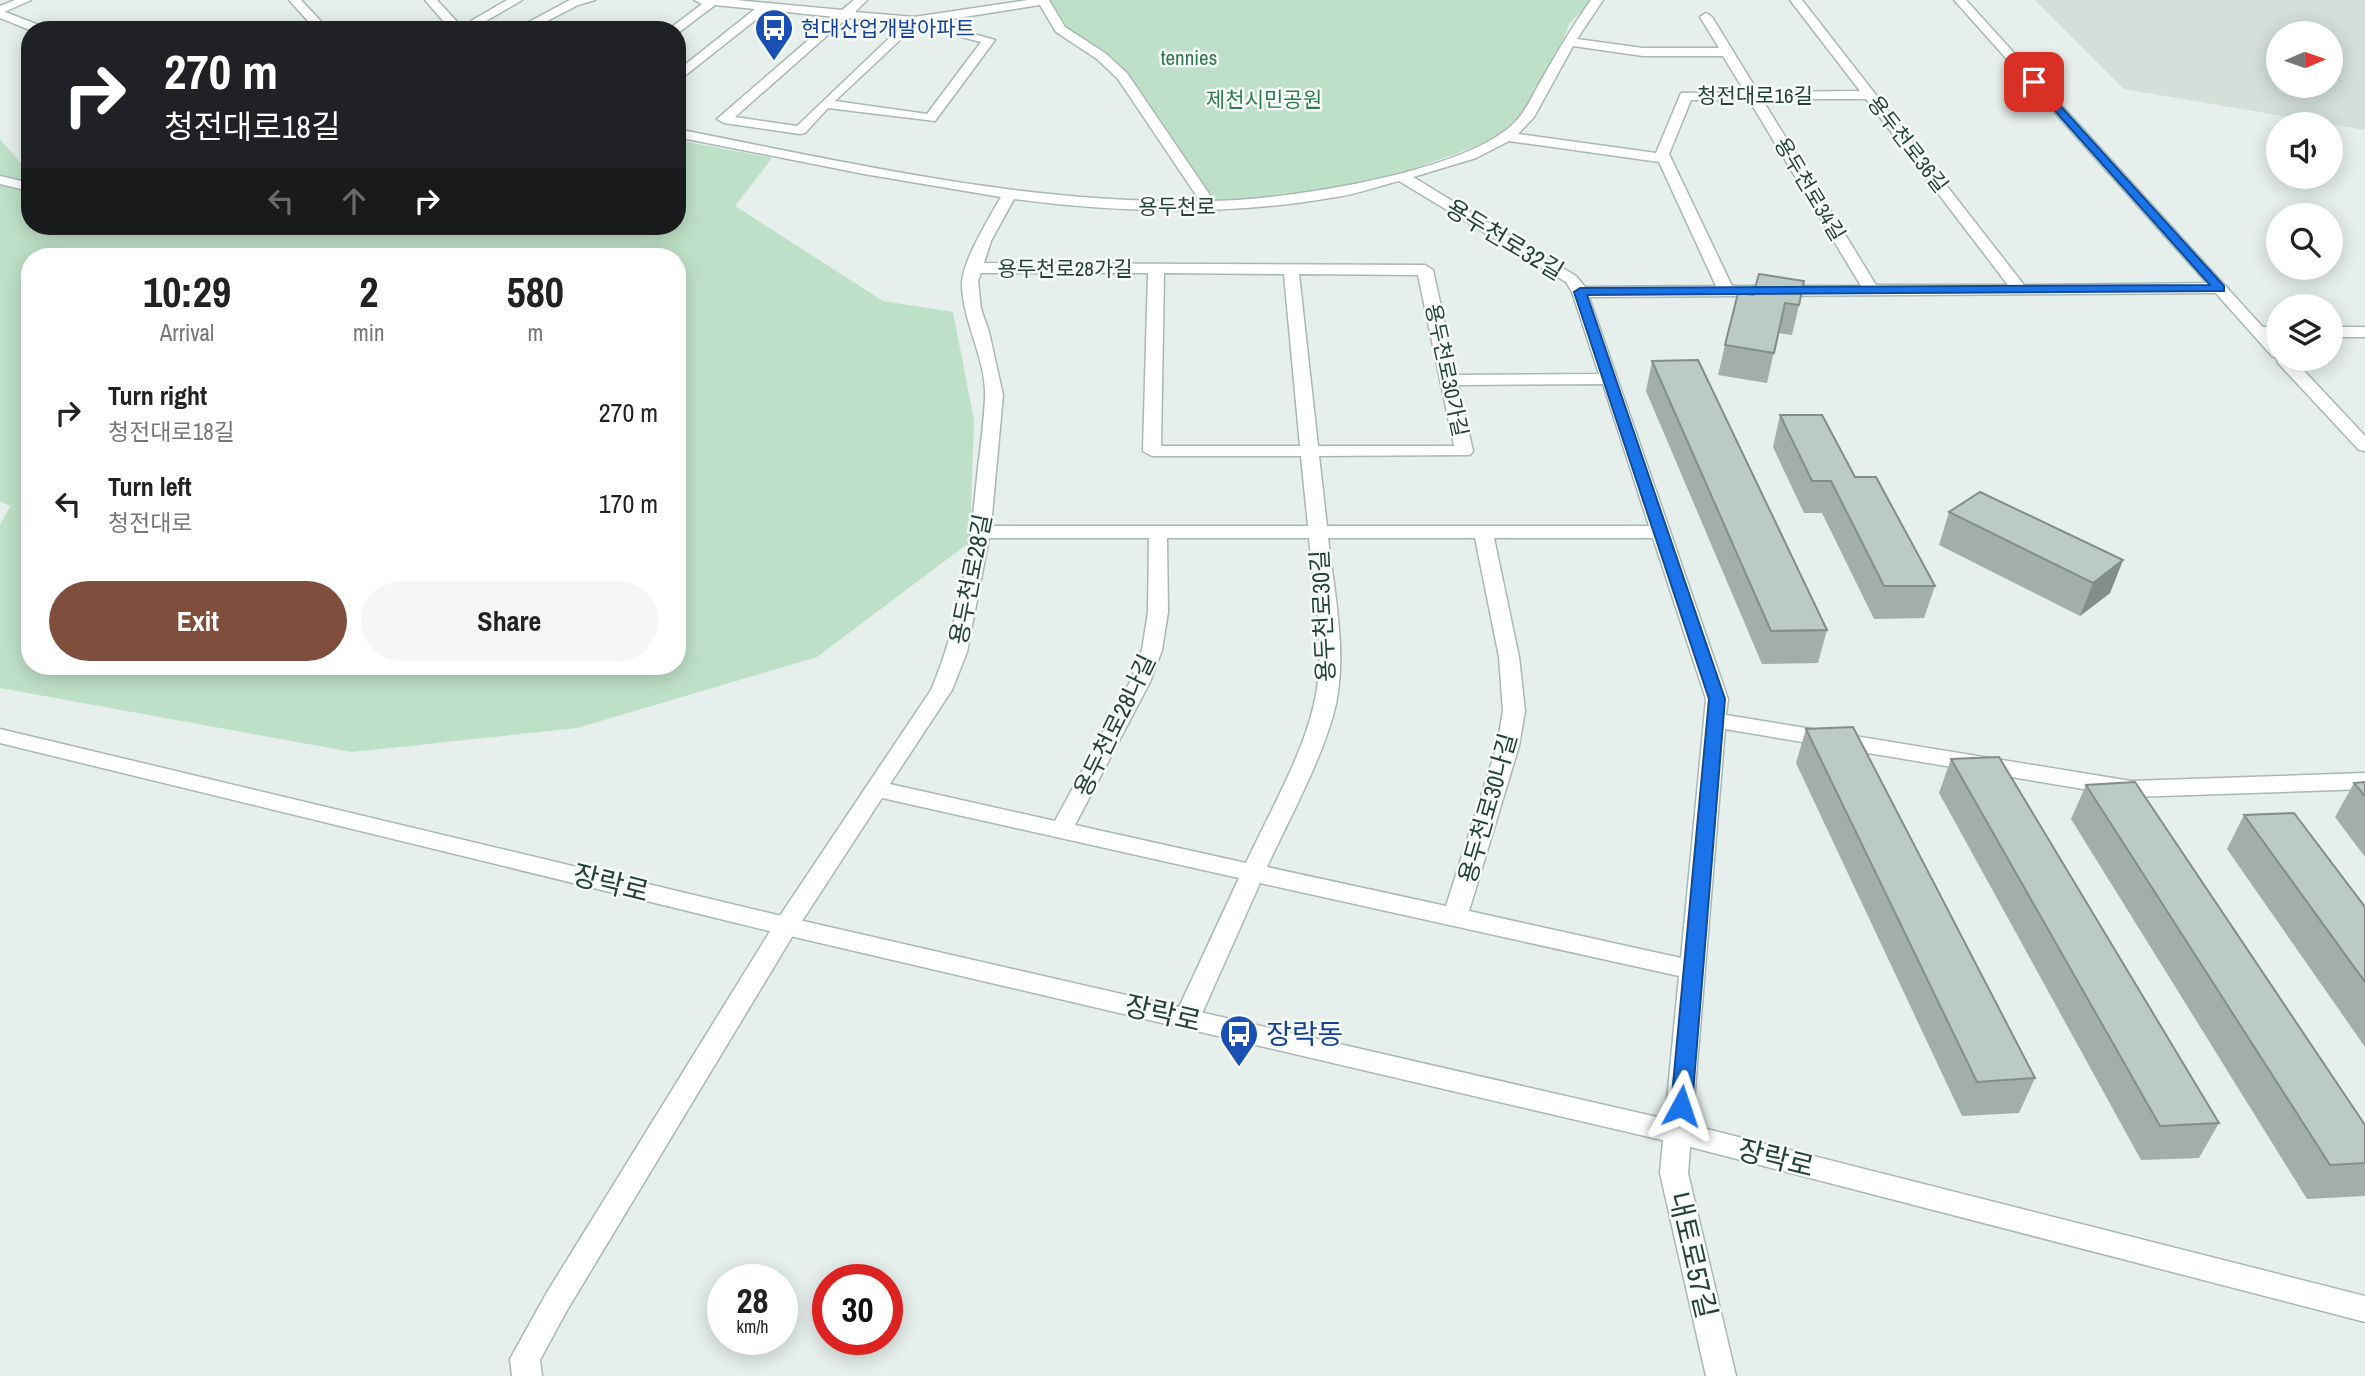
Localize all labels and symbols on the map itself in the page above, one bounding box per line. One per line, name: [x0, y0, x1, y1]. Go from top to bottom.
bus stop icon: 현대산업개발아파트: [753, 7, 795, 62]
place label: 현대산업개발아파트: [801, 14, 975, 43]
north arrow: [2266, 21, 2343, 98]
park label: tennies: [1161, 43, 1217, 72]
pin: [2004, 52, 2064, 112]
street label: 청전대로16길: [1697, 81, 1813, 110]
park label: 제천시민공원: [1206, 85, 1322, 114]
street label: 용두천로36길: [1861, 89, 1955, 199]
street label: 용두천로34길: [1768, 132, 1852, 246]
street label: 용두천로32길: [1440, 191, 1570, 287]
street label: 용두천로: [1138, 192, 1216, 221]
street label: 용두천로28가길: [997, 254, 1133, 283]
street label: 용두천로30가길: [1419, 301, 1475, 439]
street label: 용두천로28길: [942, 511, 998, 647]
street label: 용두천로30길: [1303, 549, 1341, 683]
street label: 용두천로28나길: [1066, 649, 1162, 801]
street label: 용두천로30나길: [1450, 729, 1524, 887]
street label: 장락로: [569, 855, 653, 911]
street label: 장락로: [1121, 986, 1205, 1040]
bus stop icon: 장락동: [1218, 1013, 1260, 1068]
place label: 장락동: [1266, 1015, 1343, 1053]
position arrow: [1644, 1069, 1718, 1143]
street label: 장락로: [1734, 1130, 1818, 1186]
street label: 내토로57길: [1660, 1188, 1726, 1322]
speed limit sign: 30: [812, 1264, 903, 1355]

